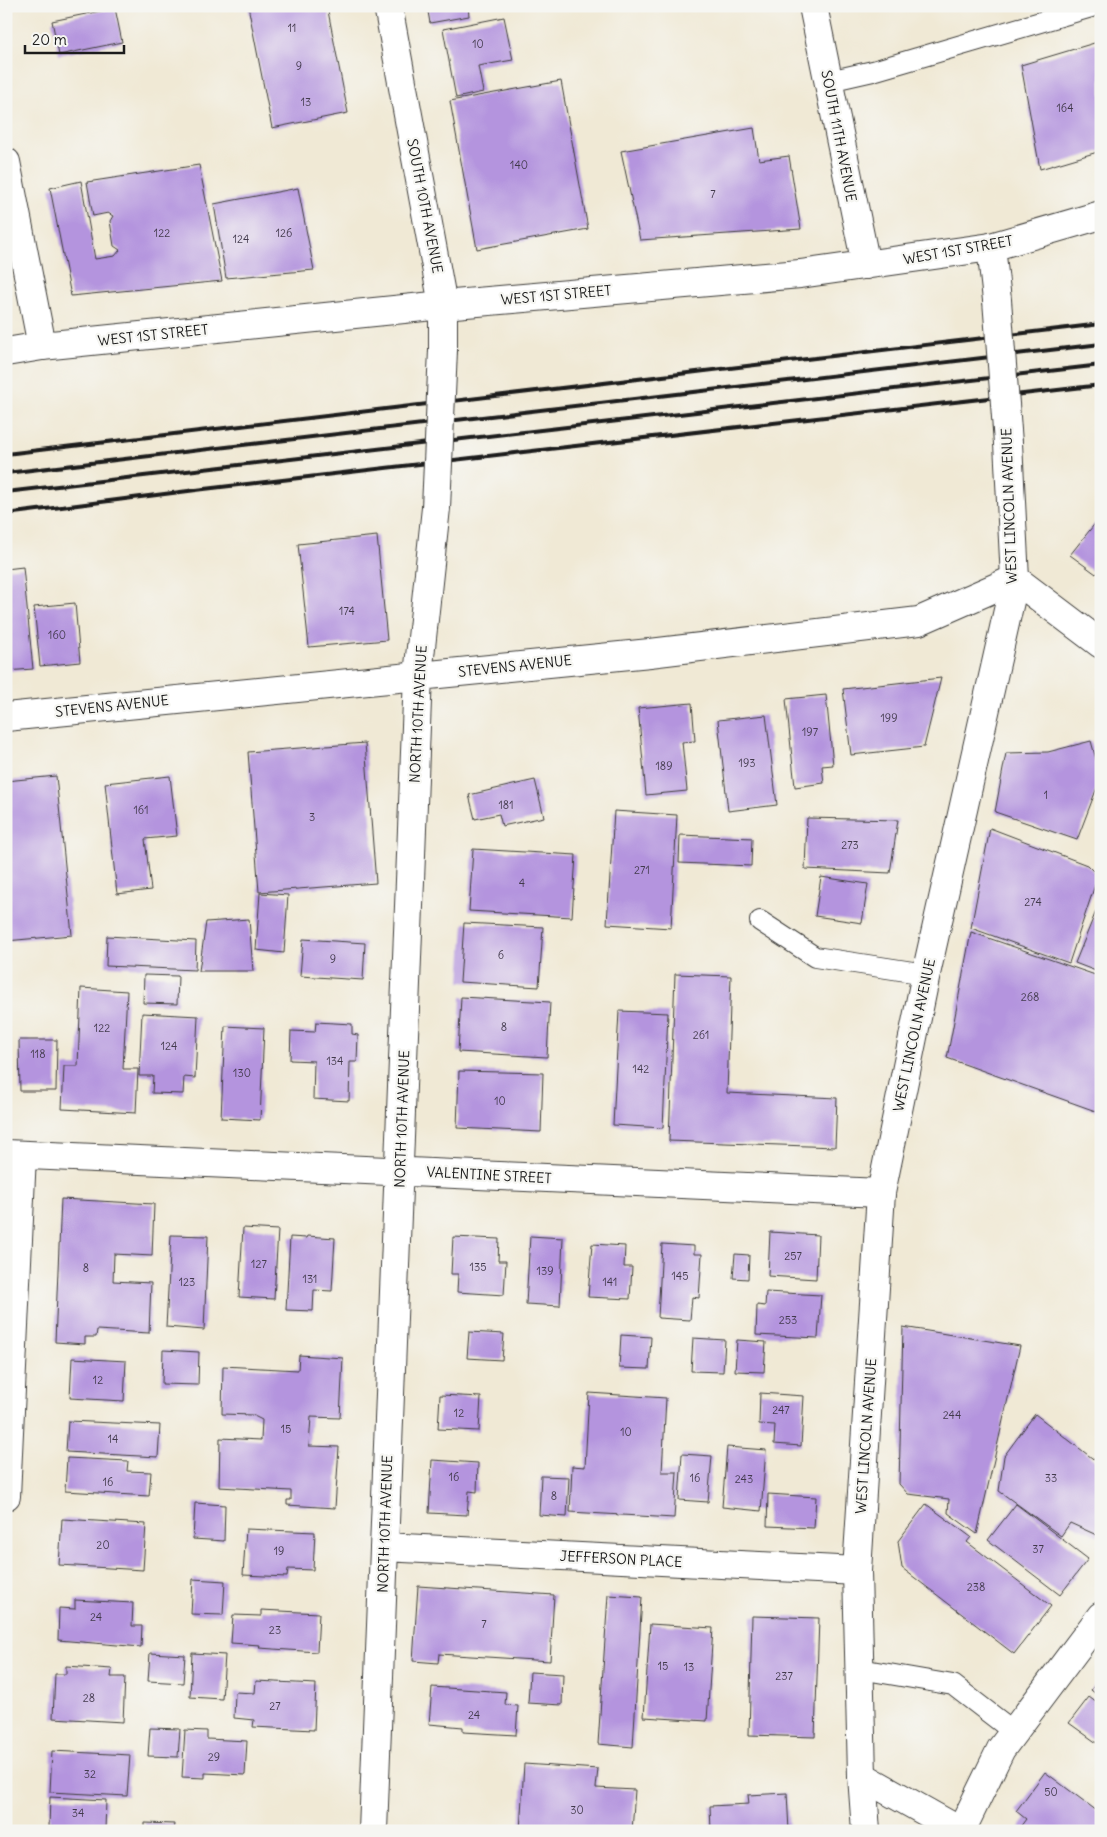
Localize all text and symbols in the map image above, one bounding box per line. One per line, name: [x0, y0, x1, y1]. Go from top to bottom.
house number: 11: [288, 21, 296, 35]
scale bar: [25, 22, 124, 54]
text: 20 m: [32, 30, 67, 49]
house number: 10: [472, 37, 484, 51]
house number: 9: [296, 59, 302, 73]
street label: SOUTH 11TH AVENUE: [817, 69, 861, 203]
house number: 13: [301, 95, 311, 109]
house number: 164: [1056, 101, 1074, 115]
street label: SOUTH 10TH AVENUE: [403, 137, 447, 275]
house number: 140: [510, 158, 528, 172]
house number: 7: [710, 187, 716, 201]
house number: 122: [154, 226, 170, 240]
house number: 126: [276, 226, 292, 240]
street label: WEST 1ST STREET: [902, 231, 1014, 269]
house number: 124: [233, 232, 249, 246]
street label: WEST 1ST STREET: [500, 281, 612, 309]
street label: WEST 1ST STREET: [97, 320, 209, 350]
street label: WEST LINCOLN AVENUE: [997, 428, 1021, 584]
house number: 174: [339, 604, 355, 618]
house number: 160: [48, 628, 66, 642]
street label: NORTH 10TH AVENUE: [405, 645, 431, 783]
street label: STEVENS AVENUE: [457, 651, 573, 681]
street label: STEVENS AVENUE: [54, 691, 170, 721]
house number: 199: [880, 711, 898, 725]
house number: 197: [802, 725, 819, 739]
house number: 193: [739, 756, 755, 770]
house number: 189: [655, 759, 673, 773]
house number: 1: [1044, 788, 1048, 802]
house number: 181: [498, 798, 514, 812]
house number: 161: [133, 803, 149, 817]
house number: 3: [309, 810, 315, 824]
house number: 273: [841, 838, 859, 852]
house number: 271: [634, 863, 650, 877]
house number: 4: [519, 876, 525, 890]
house number: 274: [1024, 895, 1042, 909]
house number: 6: [498, 948, 504, 962]
house number: 9: [330, 952, 336, 966]
street label: WEST LINCOLN AVENUE: [889, 957, 939, 1113]
house number: 268: [1021, 990, 1039, 1004]
house number: 8: [501, 1020, 507, 1034]
house number: 122: [94, 1021, 110, 1035]
house number: 261: [693, 1028, 709, 1042]
house number: 124: [161, 1039, 177, 1053]
house number: 118: [30, 1047, 46, 1061]
street label: NORTH 10TH AVENUE: [391, 1050, 413, 1188]
house number: 134: [327, 1054, 343, 1068]
house number: 142: [633, 1062, 649, 1076]
house number: 130: [233, 1066, 251, 1080]
house number: 10: [494, 1094, 506, 1108]
street label: VALENTINE STREET: [426, 1163, 552, 1187]
house number: 257: [784, 1249, 802, 1263]
house number: 127: [251, 1257, 267, 1271]
house number: 135: [470, 1260, 486, 1274]
house number: 8: [83, 1261, 89, 1275]
house number: 139: [537, 1264, 553, 1278]
house number: 145: [671, 1269, 689, 1283]
house number: 131: [303, 1272, 317, 1286]
house number: 123: [179, 1275, 195, 1289]
house number: 141: [603, 1275, 617, 1289]
house number: 253: [779, 1313, 797, 1327]
street label: WEST LINCOLN AVENUE: [852, 1358, 880, 1514]
house number: 12: [93, 1373, 103, 1387]
house number: 247: [772, 1403, 790, 1417]
house number: 12: [454, 1406, 464, 1420]
house number: 244: [943, 1408, 961, 1422]
house number: 15: [281, 1422, 291, 1436]
house number: 10: [620, 1425, 632, 1439]
house number: 14: [108, 1432, 118, 1446]
street label: NORTH 10TH AVENUE: [374, 1455, 396, 1593]
house number: 16: [449, 1470, 459, 1484]
house number: 16: [690, 1471, 700, 1485]
house number: 33: [1045, 1471, 1057, 1485]
house number: 243: [735, 1472, 753, 1486]
house number: 16: [103, 1475, 113, 1489]
house number: 8: [551, 1489, 557, 1503]
house number: 20: [96, 1538, 110, 1552]
house number: 37: [1032, 1542, 1044, 1556]
house number: 19: [274, 1544, 284, 1558]
street label: JEFFERSON PLACE: [559, 1547, 683, 1571]
house number: 238: [967, 1580, 985, 1594]
house number: 24: [90, 1610, 102, 1624]
house number: 7: [481, 1617, 487, 1631]
house number: 23: [269, 1623, 281, 1637]
house number: 15: [658, 1659, 668, 1673]
house number: 13: [684, 1660, 694, 1674]
house number: 237: [775, 1669, 793, 1683]
house number: 28: [83, 1691, 95, 1705]
house number: 27: [269, 1699, 281, 1713]
house number: 24: [468, 1708, 480, 1722]
house number: 29: [208, 1750, 220, 1764]
house number: 32: [84, 1767, 96, 1781]
house number: 50: [1044, 1785, 1058, 1799]
house number: 30: [570, 1803, 584, 1817]
house number: 34: [72, 1806, 84, 1820]

